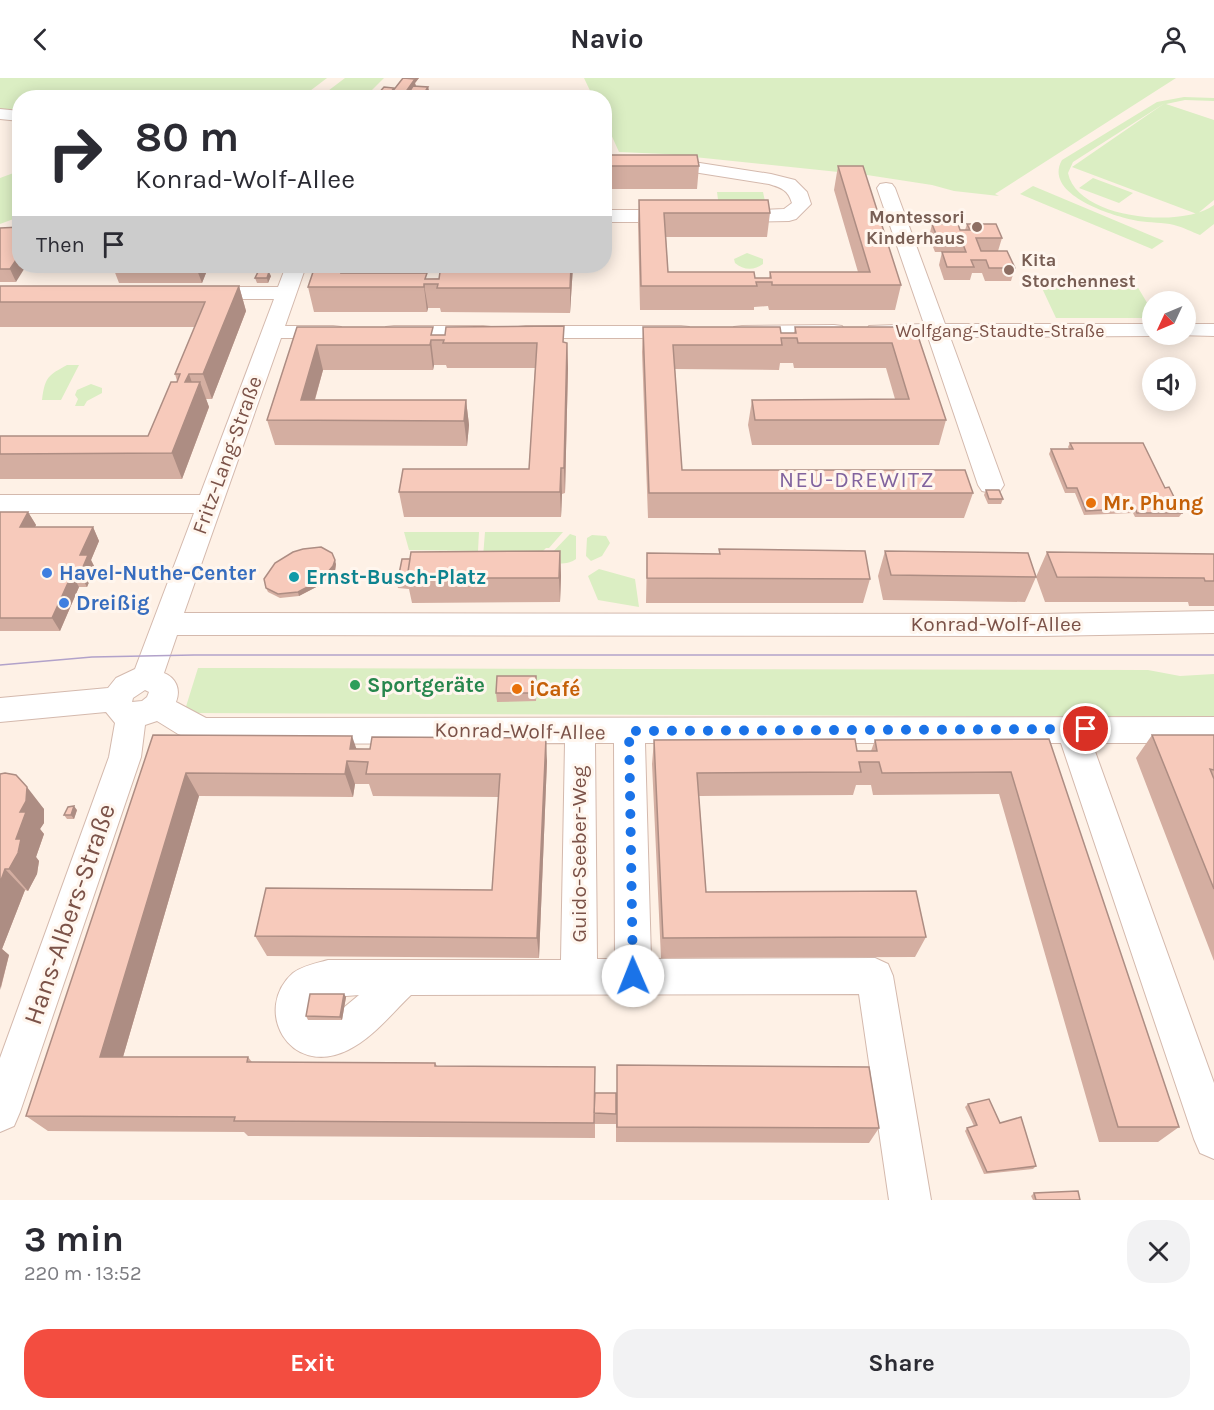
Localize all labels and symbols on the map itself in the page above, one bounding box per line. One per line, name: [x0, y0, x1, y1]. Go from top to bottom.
place label: Montessori Kinderhaus: [866, 206, 965, 249]
marker: Montessori Kinderhaus: [970, 220, 984, 234]
place label: Kita Storchennest: [1021, 249, 1136, 292]
marker: Kita Storchennest: [1002, 263, 1016, 277]
north arrow: [1142, 291, 1196, 345]
street label: Wolfgang-Staudte-Straße: [895, 320, 1105, 342]
street label: Fritz-Lang-Straße: [187, 373, 267, 537]
district label: NEU-DREWITZ: [779, 467, 935, 493]
place label: Mr. Phung: [1103, 491, 1203, 515]
marker: Mr. Phung: [1084, 496, 1098, 510]
place label: Havel-Nuthe-Center: [59, 561, 257, 585]
place label: Ernst-Busch-Platz: [306, 565, 486, 589]
marker: Havel-Nuthe-Center: [40, 566, 54, 580]
marker: Ernst-Busch-Platz: [287, 570, 301, 584]
place label: Dreißig: [76, 591, 149, 615]
marker: Dreißig: [57, 596, 71, 610]
street label: Konrad-Wolf-Allee: [910, 612, 1082, 636]
place label: Sportgeräte: [367, 673, 485, 697]
place label: iCafé: [529, 677, 580, 701]
marker: Sportgeräte: [348, 678, 362, 692]
marker: iCafé: [510, 682, 524, 696]
pin: [1060, 703, 1111, 754]
street label: Konrad-Wolf-Allee: [434, 718, 606, 744]
street label: Guido-Seeber-Weg: [567, 765, 591, 942]
street label: Hans-Albers-Straße: [17, 800, 122, 1029]
position arrow: [601, 944, 665, 1008]

